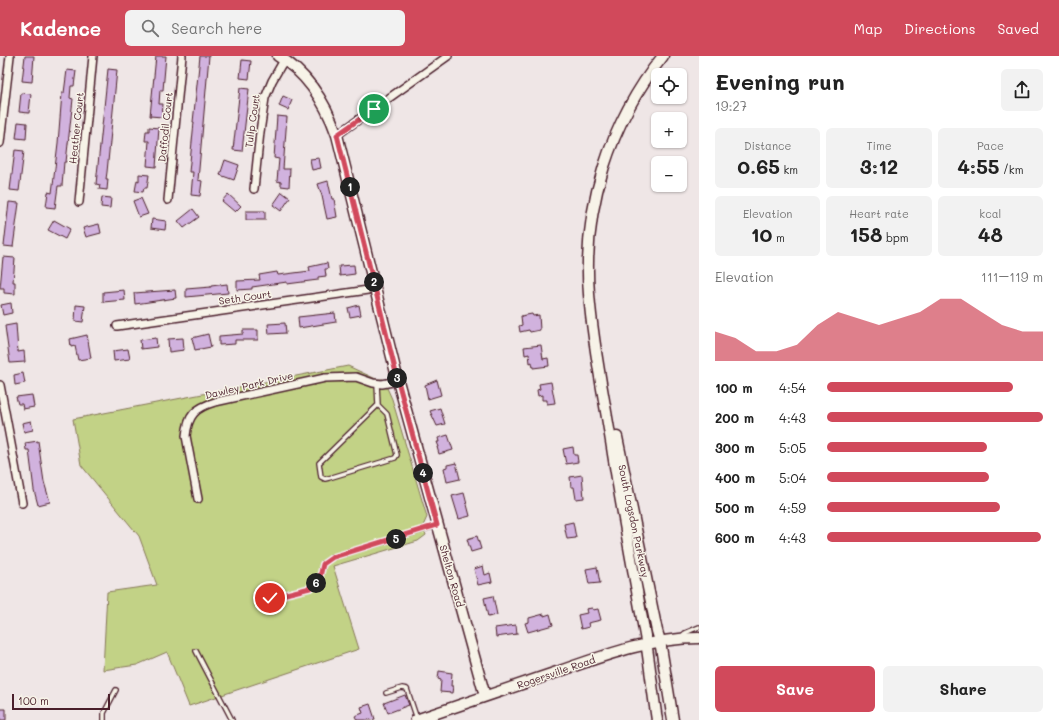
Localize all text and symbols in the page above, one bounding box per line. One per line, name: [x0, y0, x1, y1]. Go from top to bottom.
search box: [125, 10, 405, 46]
text: Kadence: [20, 16, 101, 41]
icon: search: [139, 17, 161, 39]
text: Search here: [171, 18, 262, 38]
text: Map: [854, 19, 882, 38]
text: Directions: [904, 19, 975, 38]
text: Saved: [997, 19, 1039, 38]
text: Evening run: [715, 67, 845, 96]
map controls: [651, 68, 687, 192]
button: locate: [651, 68, 687, 104]
button: share: [1001, 69, 1043, 111]
street label: Heather Court: [65, 91, 87, 165]
street label: Daffodil Court: [154, 92, 176, 162]
pin: [357, 92, 391, 126]
street label: Tulip Court: [241, 93, 263, 149]
text: 19:27: [715, 97, 747, 114]
icon: arrive: [363, 98, 385, 120]
button: +: [651, 112, 687, 148]
text: Distance: [744, 138, 791, 153]
text: Time: [866, 138, 892, 153]
text: Pace: [977, 138, 1004, 153]
text: 0.65: [737, 153, 780, 179]
text: 3:12: [860, 153, 898, 179]
text: 4:55: [957, 153, 1000, 179]
button: −: [651, 156, 687, 192]
text: km: [780, 162, 798, 177]
text: /km: [1000, 162, 1023, 177]
pin: 1: [340, 177, 360, 197]
text: 1: [348, 179, 352, 194]
text: Elevation: [743, 206, 792, 221]
text: Heart rate: [849, 206, 909, 221]
text: kcal: [979, 206, 1001, 221]
text: 10: [751, 221, 772, 247]
text: 158: [849, 221, 882, 247]
text: 48: [978, 221, 1003, 247]
text: m: [772, 230, 785, 245]
text: bpm: [882, 230, 909, 245]
text: Elevation: [715, 268, 773, 285]
text: 111–119 m: [981, 268, 1043, 285]
pin: 2: [364, 272, 384, 292]
text: 2: [371, 274, 377, 289]
street label: Seth Court: [218, 286, 272, 308]
street label: Dawley Park Drive: [203, 368, 295, 402]
pin: 3: [387, 368, 407, 388]
text: 3: [394, 370, 400, 385]
text: 100 m: [715, 379, 752, 396]
text: 4:54: [779, 379, 806, 396]
text: 200 m: [715, 409, 754, 426]
text: 4:43: [779, 409, 806, 426]
text: 300 m: [715, 439, 755, 456]
text: 5:05: [779, 439, 806, 456]
pin: 4: [413, 463, 433, 483]
street label: South Logsdon Parkway: [615, 463, 653, 579]
text: 4: [420, 465, 426, 480]
text: 400 m: [715, 469, 755, 486]
text: 5:04: [779, 469, 806, 486]
text: 500 m: [715, 499, 754, 516]
text: 4:59: [779, 499, 806, 516]
pin: 5: [386, 529, 406, 549]
text: 600 m: [715, 529, 755, 546]
text: 4:43: [779, 529, 806, 546]
text: 5: [393, 531, 399, 546]
street label: Shelton Road: [436, 543, 468, 609]
pin: 6: [306, 573, 326, 593]
text: 6: [313, 575, 319, 590]
pin: [253, 581, 287, 615]
icon: check: [259, 587, 281, 609]
street label: Rogersville Road: [515, 652, 597, 692]
button: Save: [715, 666, 875, 712]
button: Share: [883, 666, 1043, 712]
scale bar: [12, 692, 110, 711]
text: 100 m: [18, 693, 49, 708]

